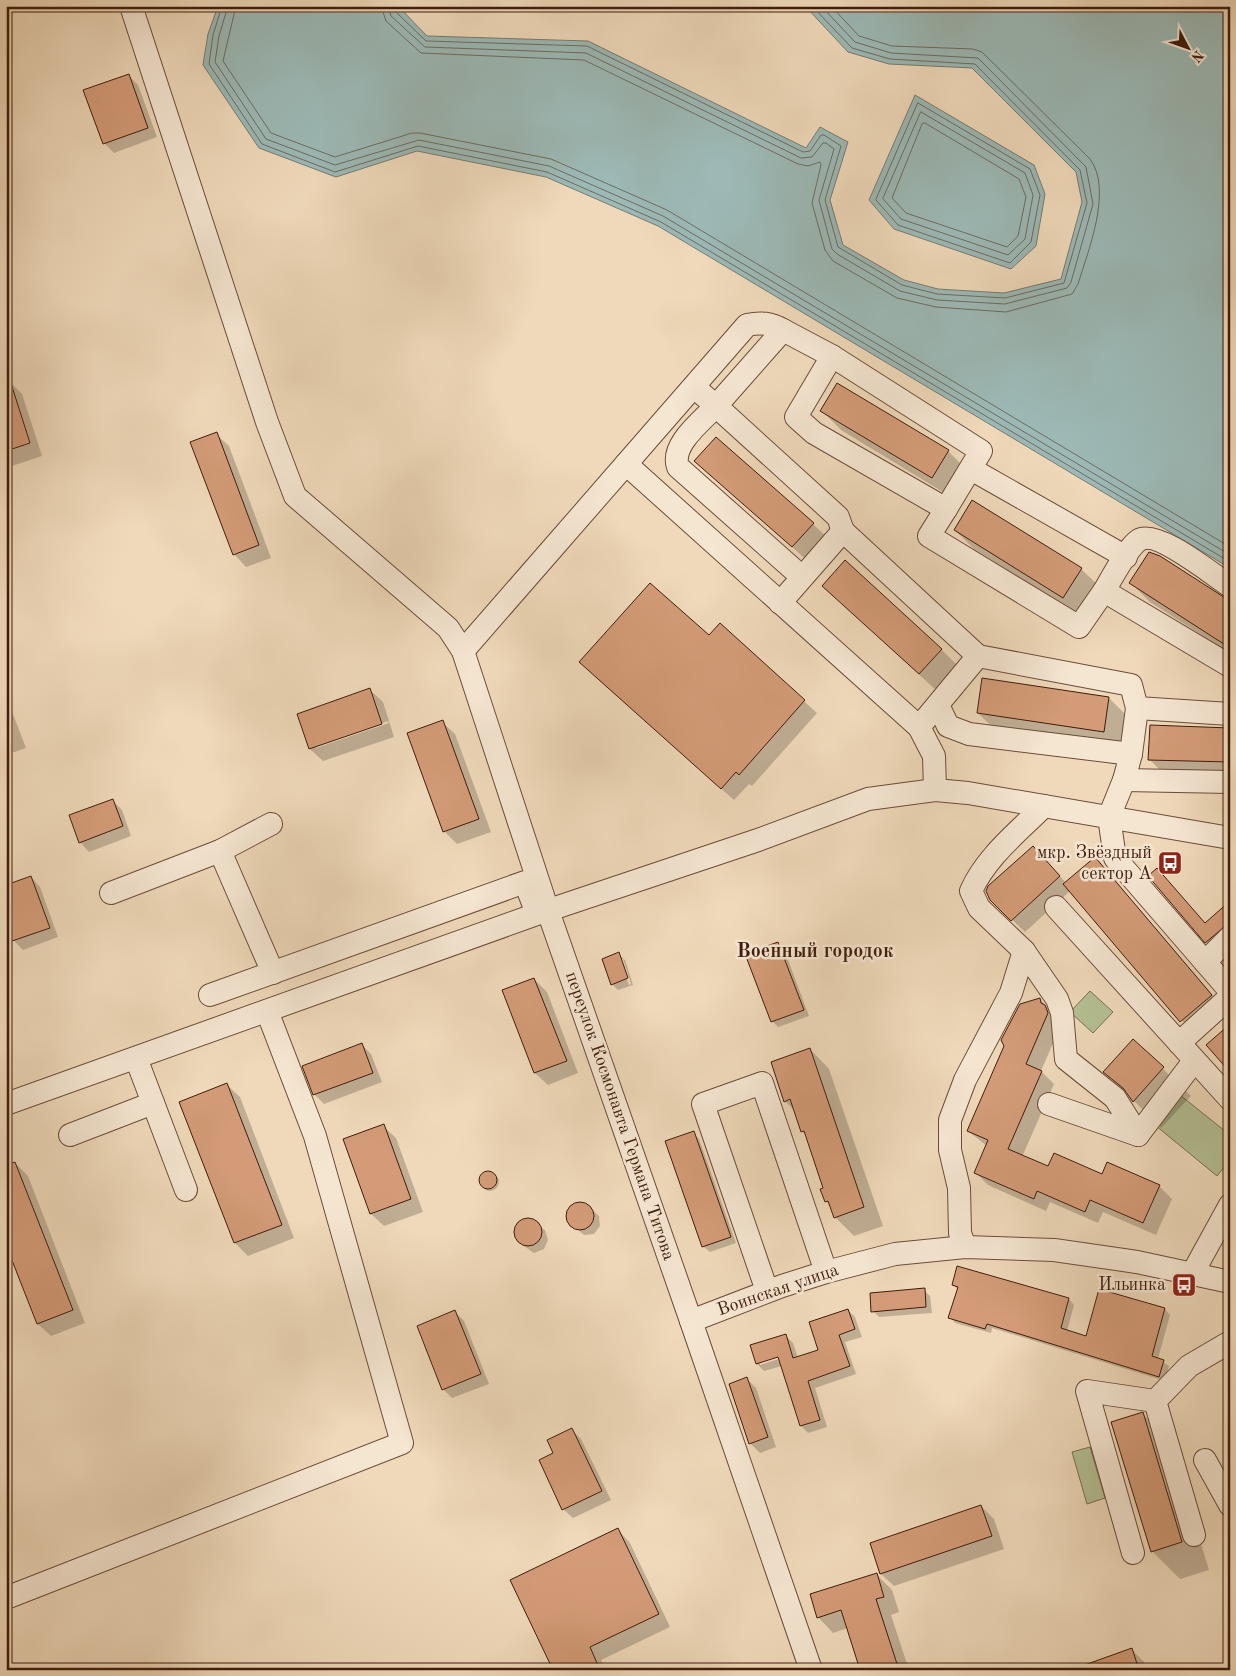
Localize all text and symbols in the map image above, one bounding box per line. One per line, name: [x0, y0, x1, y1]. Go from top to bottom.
north arrow: [1164, 22, 1214, 72]
text: N: [1188, 47, 1206, 65]
place label: мкр. Звёздный сектор А: [1037, 844, 1152, 883]
bus stop icon: мкр. Звёздный сектор А: [1157, 850, 1183, 876]
district label: Военный городок: [737, 942, 894, 962]
street label: переулок Космонавта Германа Титова: [562, 969, 678, 1263]
street label: Воинская улица: [715, 1261, 841, 1319]
bus stop icon: Ильинка: [1171, 1272, 1197, 1298]
place label: Ильинка: [1098, 1276, 1166, 1294]

